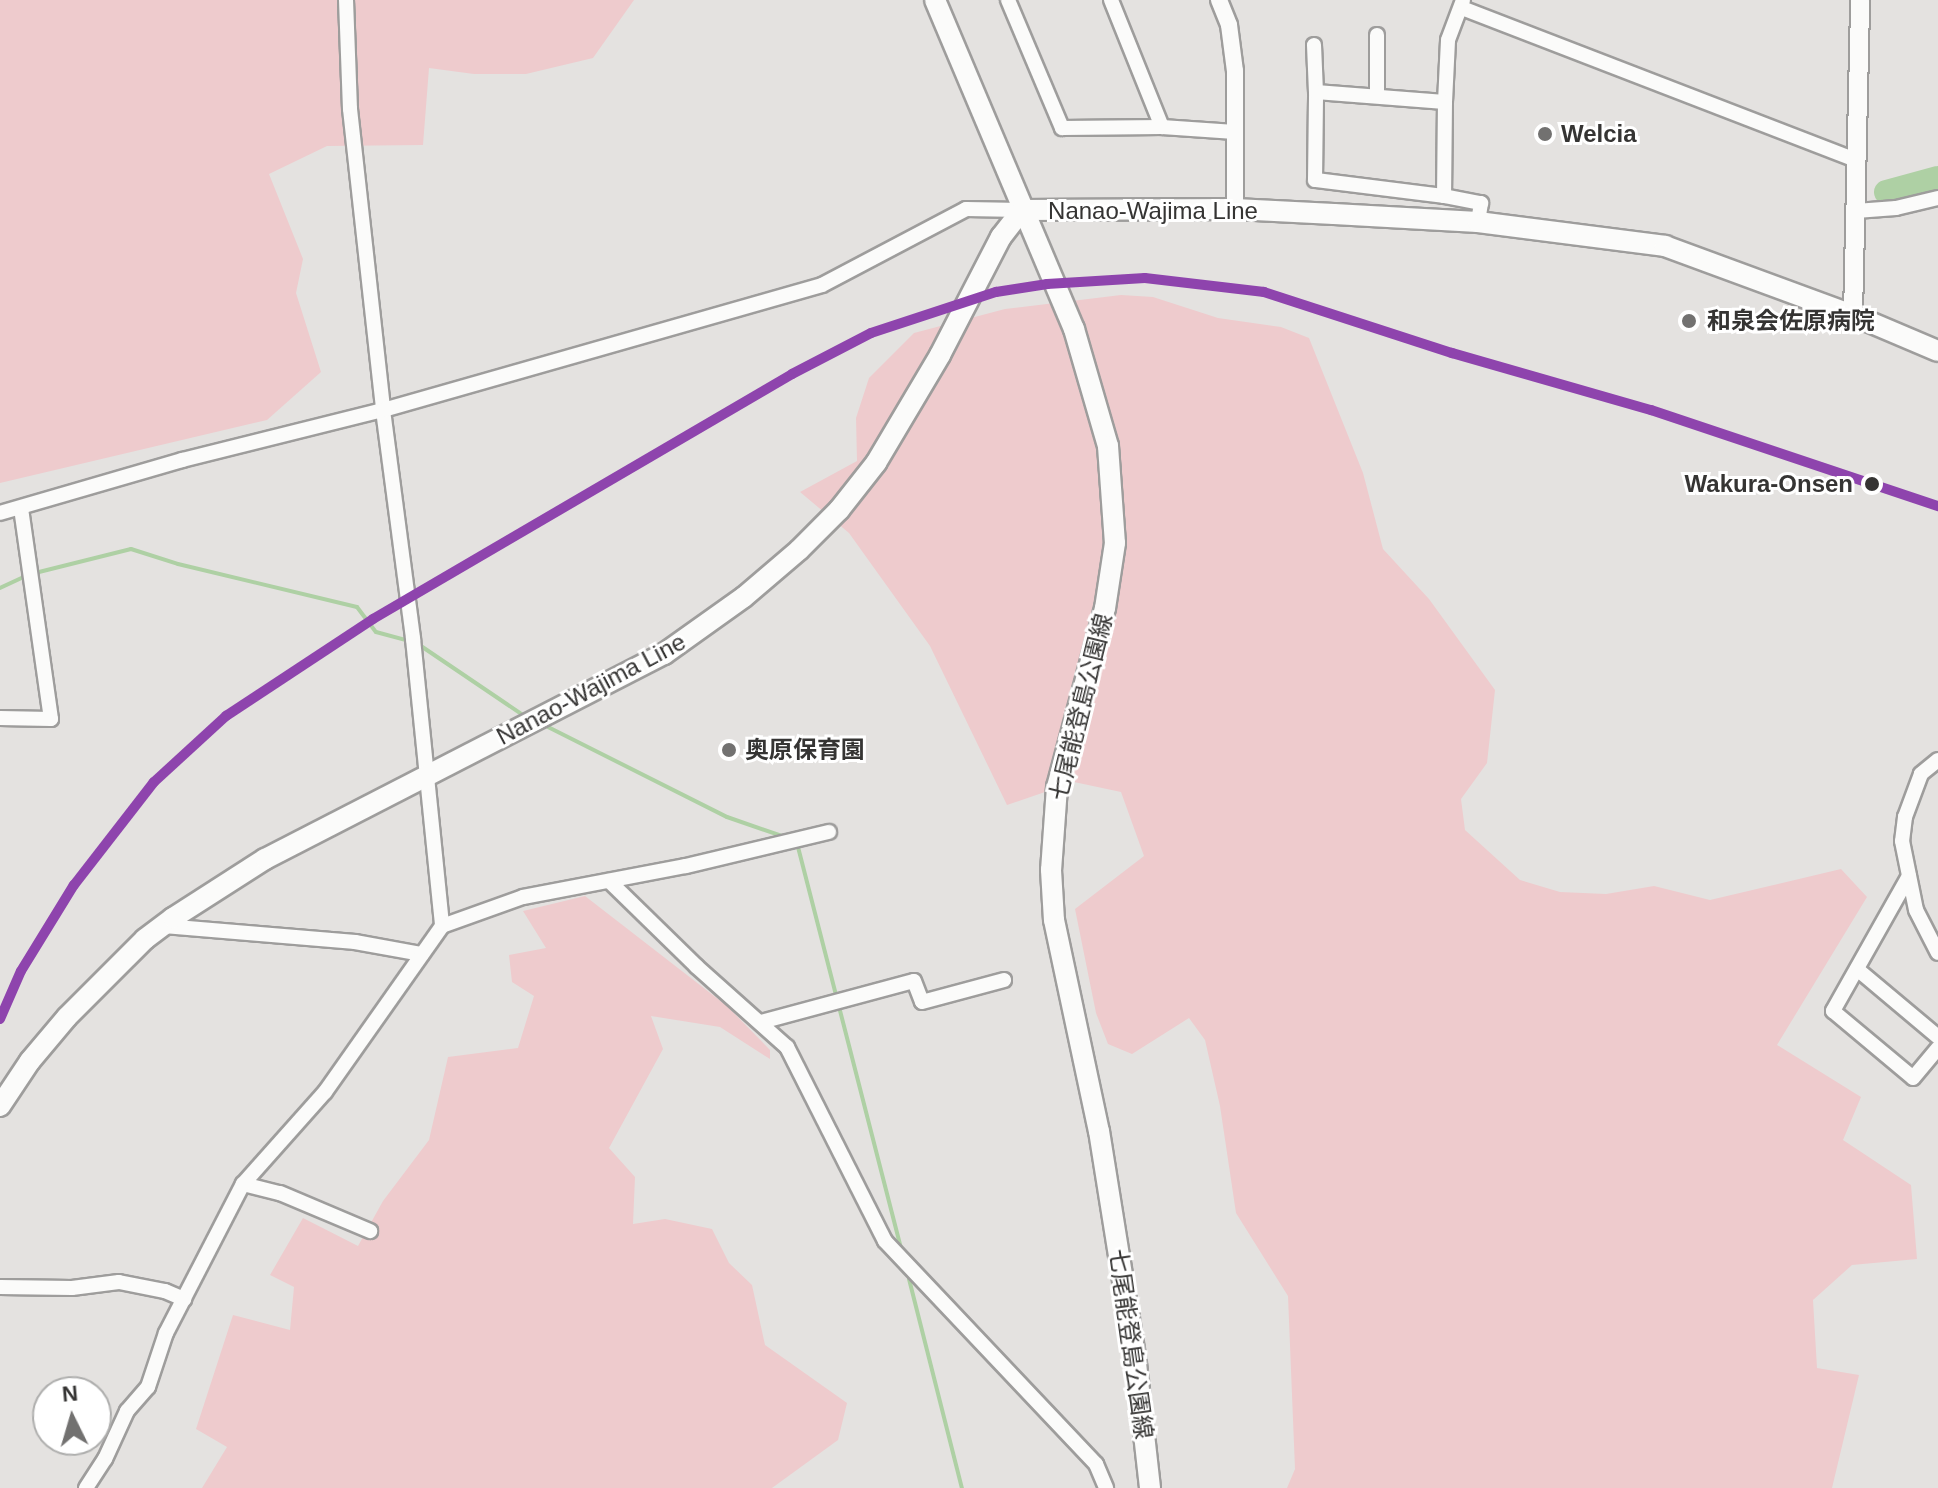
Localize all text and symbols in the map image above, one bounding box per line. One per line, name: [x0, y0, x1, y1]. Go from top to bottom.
place label: Welcia: [1561, 120, 1637, 148]
marker: Welcia: [1536, 125, 1554, 143]
street label: Nanao-Wajima Line: [1048, 197, 1258, 225]
place label: 和泉会佐原病院: [1707, 307, 1875, 335]
marker: 和泉会佐原病院: [1678, 310, 1700, 332]
place label: Wakura-Onsen: [1685, 470, 1853, 498]
marker: Wakura-Onsen: [1860, 472, 1884, 496]
street label: 七尾能登島公園線: [1044, 610, 1118, 804]
street label: Nanao-Wajima Line: [492, 627, 690, 751]
place label: 奥原保育園: [745, 736, 865, 764]
marker: 奥原保育園: [720, 741, 738, 759]
street label: 七尾能登島公園線: [1103, 1247, 1159, 1441]
north arrow: [32, 1376, 112, 1456]
text: N: [61, 1380, 79, 1407]

